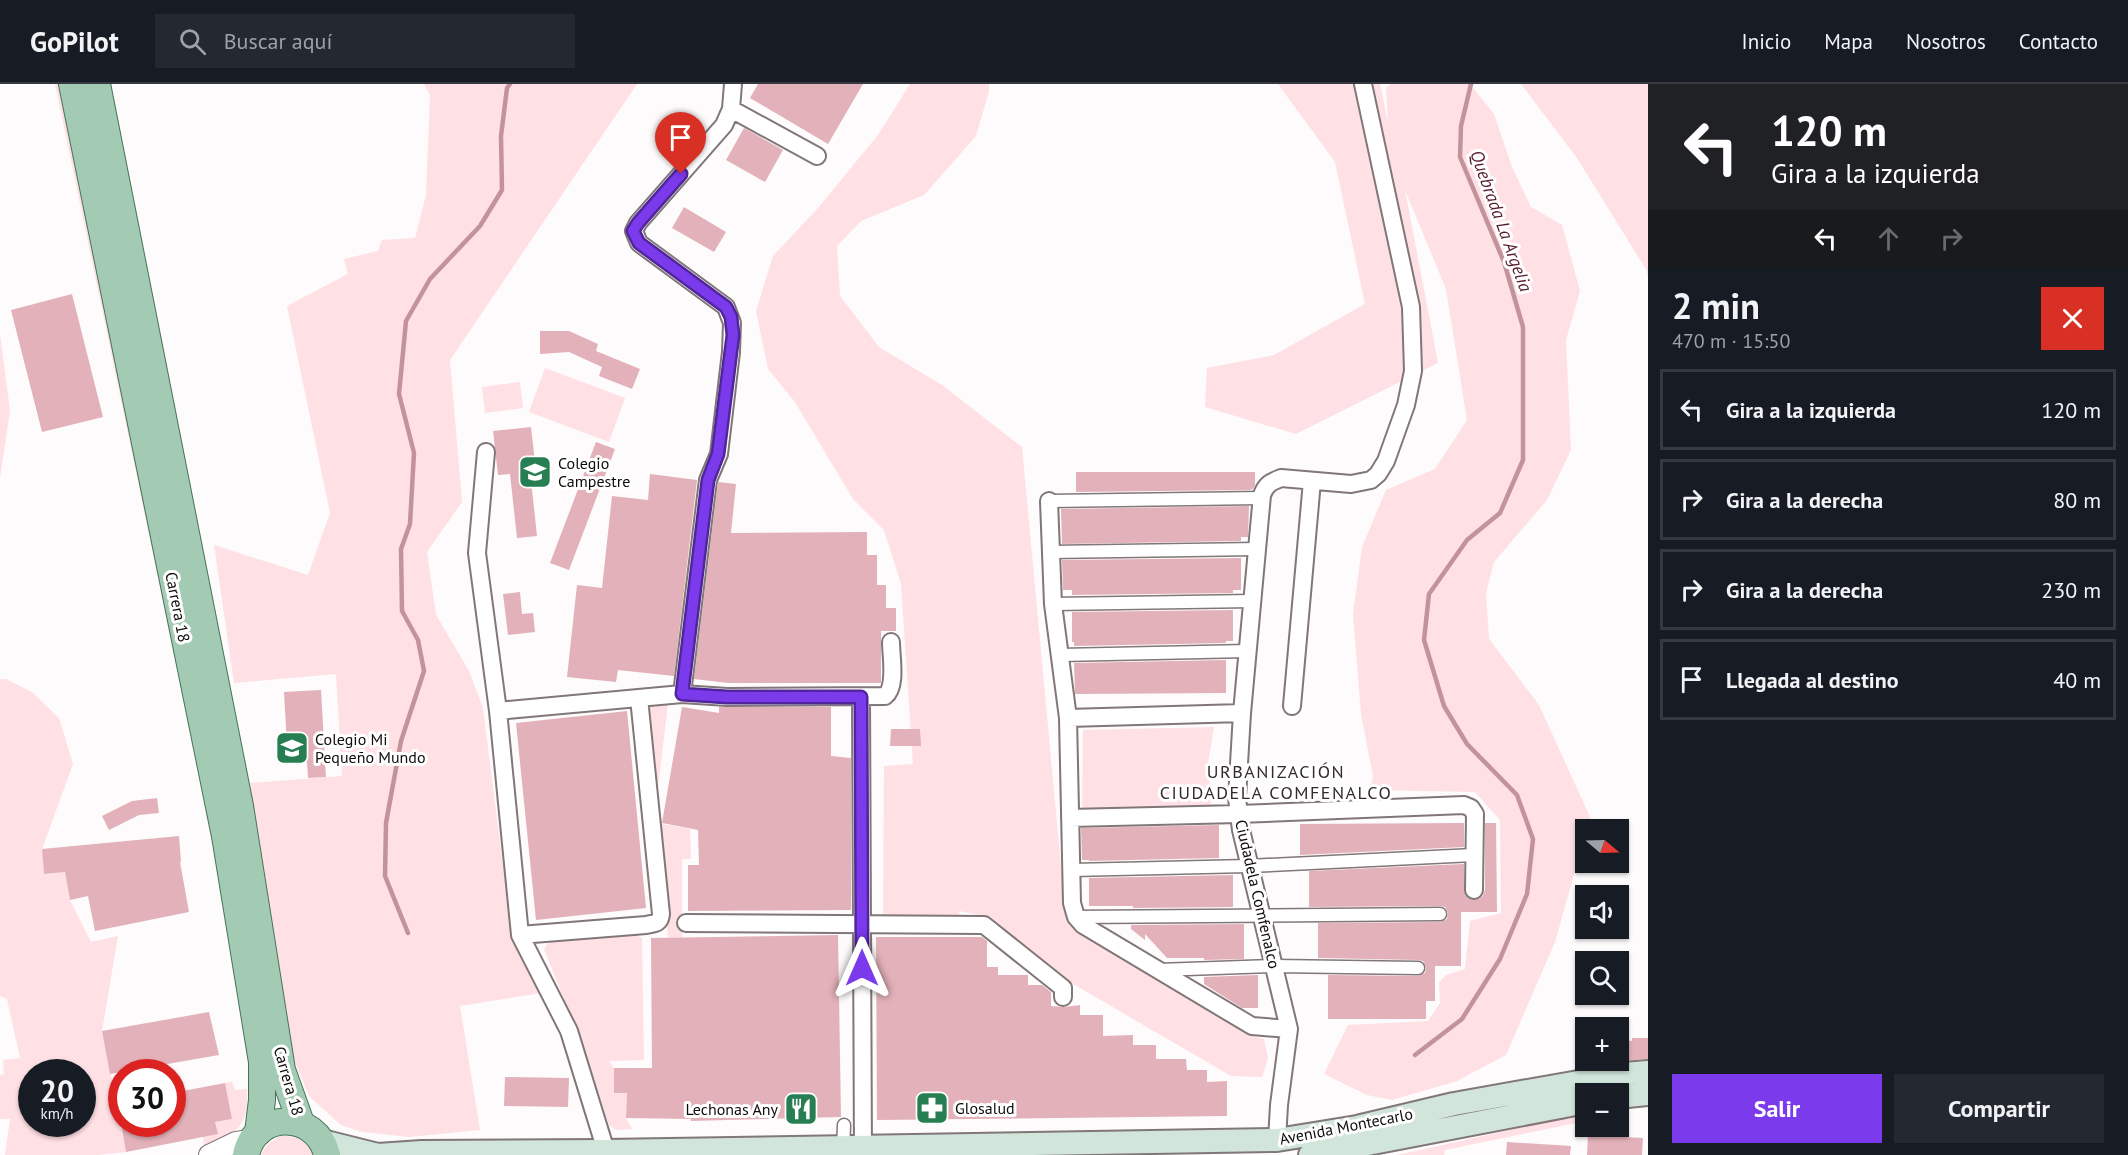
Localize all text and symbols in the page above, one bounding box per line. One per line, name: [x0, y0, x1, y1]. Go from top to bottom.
search box: [155, 14, 575, 68]
text: GoPilot: [30, 23, 119, 60]
icon: search: [176, 25, 209, 58]
text: Buscar aquí: [224, 27, 332, 55]
text: Inicio: [1742, 28, 1791, 55]
text: Mapa: [1824, 28, 1873, 55]
text: Nosotros: [1906, 28, 1986, 55]
text: Contacto: [2019, 28, 2098, 55]
text: 120 m: [1771, 103, 1887, 158]
icon: left: [1672, 108, 1750, 186]
pin: [655, 112, 706, 174]
icon: arrive: [664, 121, 697, 154]
water label: Quebrada La Argelia: [1465, 147, 1538, 295]
text: Gira a la izquierda: [1771, 156, 1980, 190]
icon: left: [1809, 222, 1842, 255]
icon: ahead: [1872, 222, 1905, 255]
icon: right: [1935, 222, 1968, 255]
text: 2 min: [1672, 282, 1760, 329]
button: close: [2041, 287, 2104, 350]
text: 470 m · 15:50: [1672, 328, 1790, 354]
icon: left: [1675, 393, 1708, 426]
text: Gira a la izquierda: [1726, 396, 1896, 424]
text: 120 m: [2041, 396, 2101, 424]
place label: Colegio Campestre: [558, 453, 630, 491]
school or university icon: Colegio Campestre: [517, 454, 553, 490]
icon: right: [1675, 483, 1708, 516]
text: Gira a la derecha: [1726, 486, 1883, 514]
text: 80 m: [2053, 486, 2101, 514]
street label: Carrera 18: [161, 570, 195, 644]
icon: right: [1675, 573, 1708, 606]
text: Gira a la derecha: [1726, 576, 1883, 604]
text: 230 m: [2041, 576, 2101, 604]
icon: arrive: [1675, 663, 1708, 696]
text: Llegada al destino: [1726, 666, 1899, 694]
text: 40 m: [2053, 666, 2101, 694]
place label: Colegio Mi Pequeño Mundo: [315, 729, 425, 767]
school or university icon: Colegio Mi Pequeño Mundo: [274, 730, 310, 766]
district label: URBANIZACIÓN CIUDADELA COMFENALCO: [1160, 760, 1392, 804]
street label: Ciudadela Comfenalco: [1231, 818, 1285, 970]
north arrow: [1575, 819, 1629, 873]
map controls: [1575, 819, 1629, 1137]
button: sound: [1575, 885, 1629, 939]
position arrow: [830, 936, 894, 1000]
button: search: [1575, 951, 1629, 1005]
button: +: [1575, 1017, 1629, 1071]
street label: Carrera 18: [270, 1044, 308, 1118]
speed limit sign: 30: [108, 1059, 186, 1137]
text: 20: [40, 1071, 74, 1110]
button: Salir: [1672, 1074, 1882, 1143]
button: Compartir: [1894, 1074, 2104, 1143]
button: −: [1575, 1083, 1629, 1137]
pharmacy icon: Glosalud: [914, 1090, 950, 1126]
restaurant icon: Lechonas Any: [783, 1091, 819, 1127]
place label: Glosalud: [955, 1098, 1015, 1118]
place label: Lechonas Any: [685, 1099, 779, 1119]
street label: Avenida Montecarlo: [1278, 1103, 1414, 1149]
text: km/h: [41, 1104, 73, 1123]

